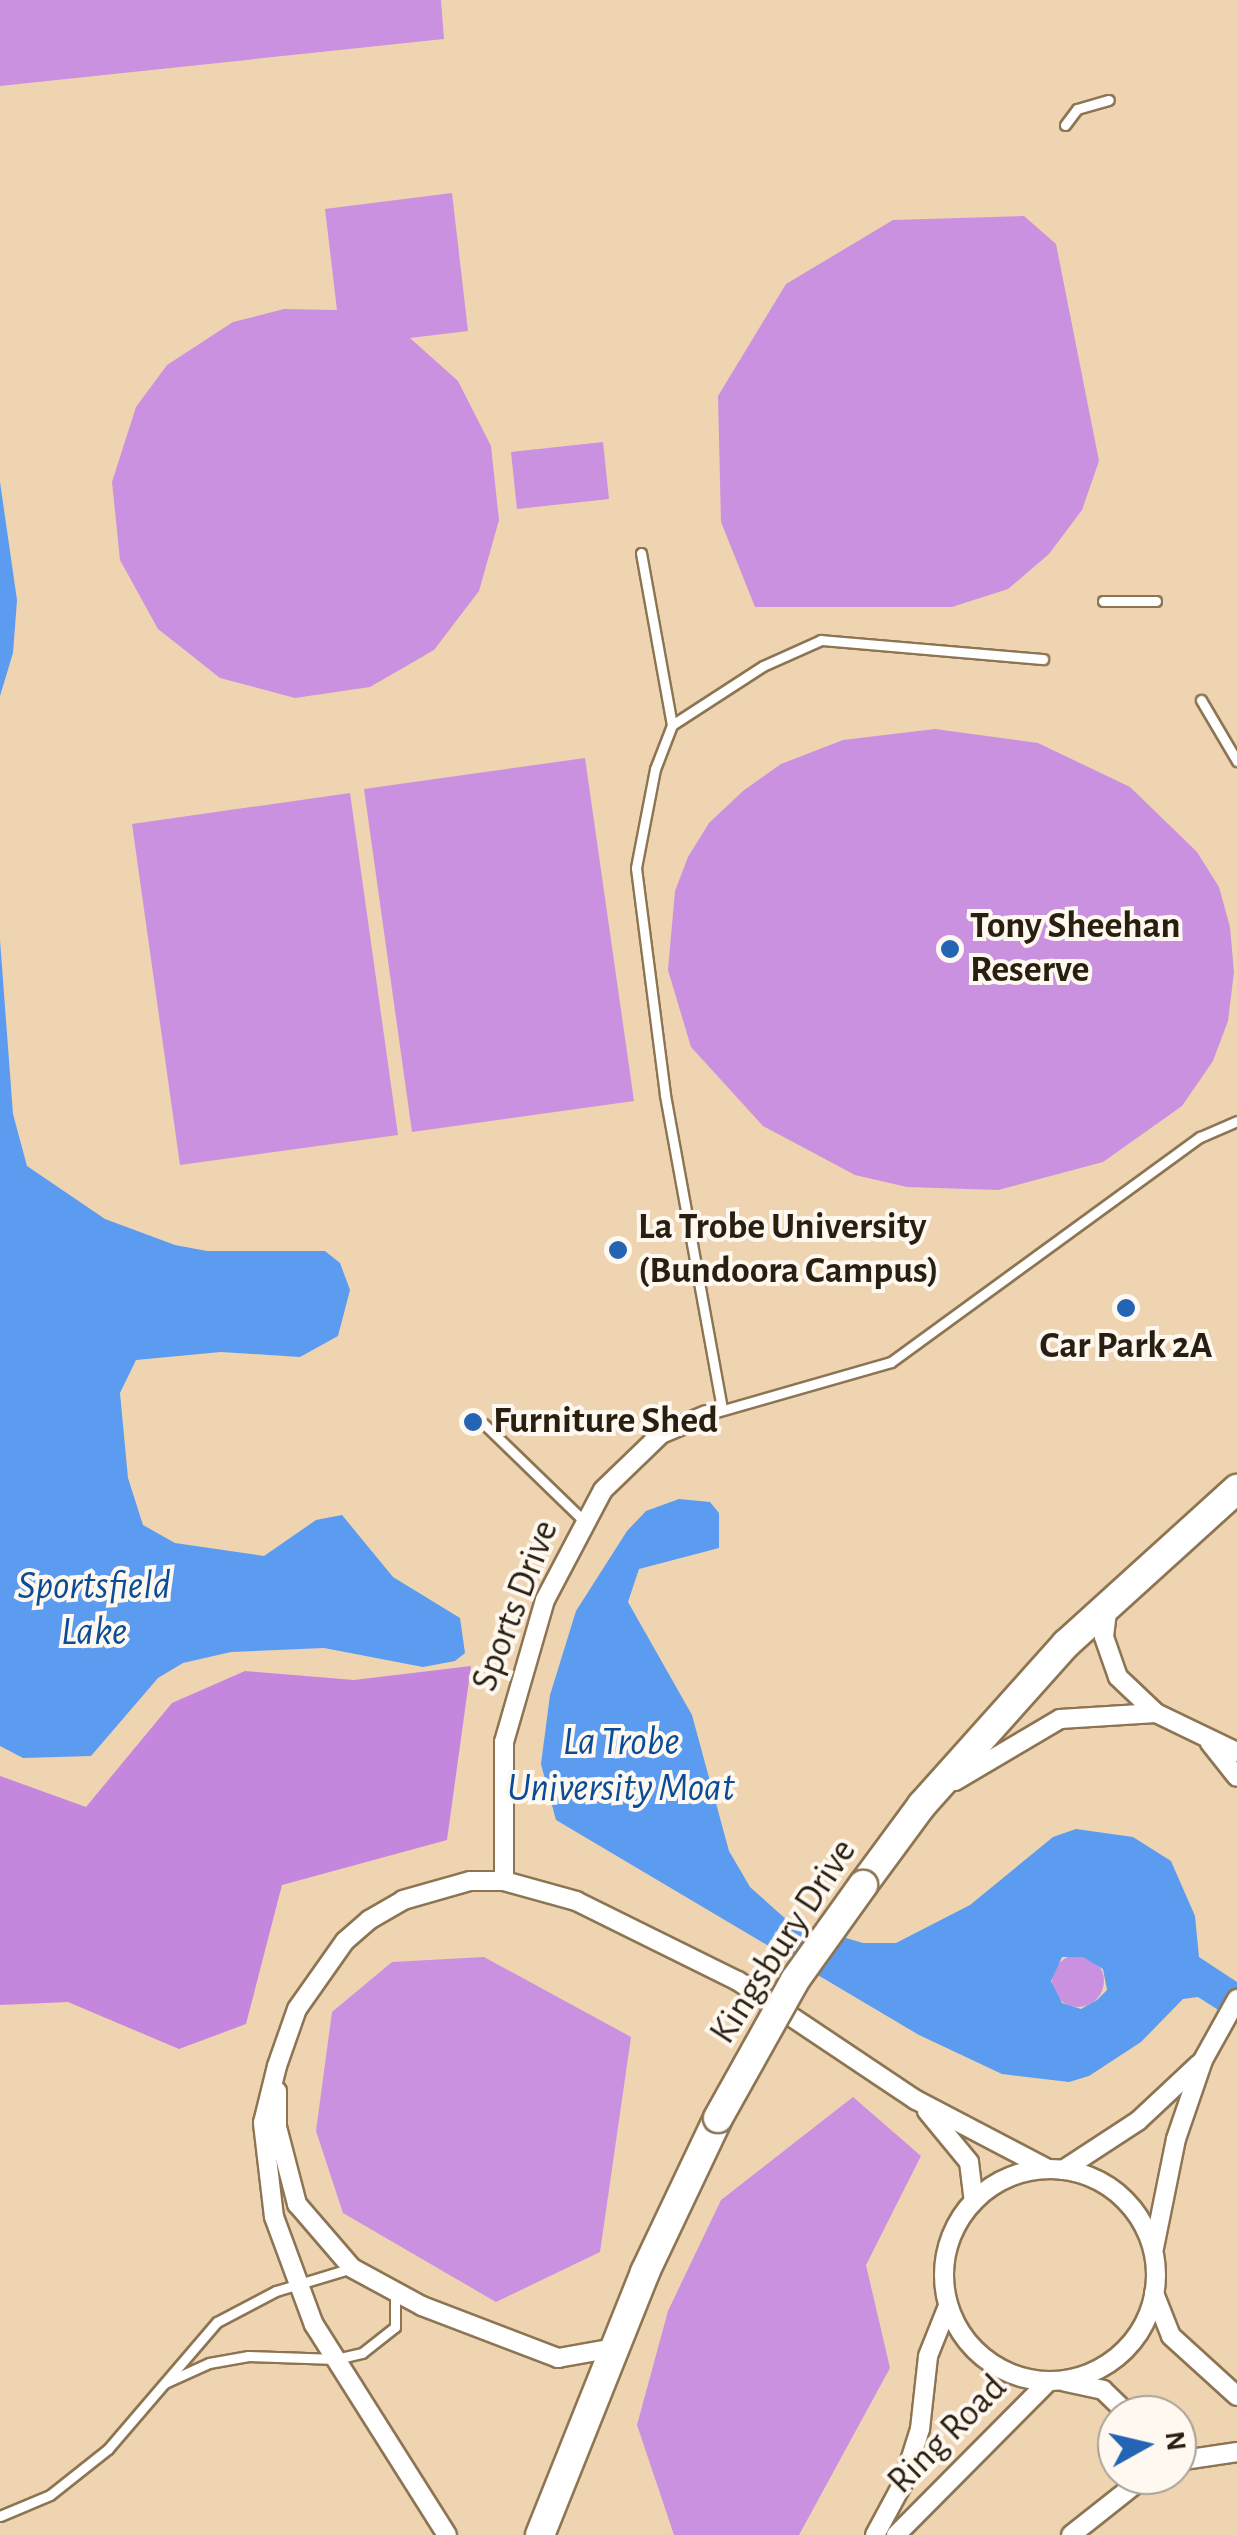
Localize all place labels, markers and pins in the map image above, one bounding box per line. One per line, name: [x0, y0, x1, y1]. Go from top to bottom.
place label: Tony Sheehan Reserve: [970, 904, 1181, 994]
marker: Tony Sheehan Reserve: [939, 938, 961, 960]
place label: La Trobe University (Bundoora Campus): [638, 1205, 939, 1294]
marker: La Trobe University (Bundoora Campus): [607, 1239, 629, 1261]
marker: Car Park 2A: [1115, 1297, 1137, 1319]
place label: Car Park 2A: [1040, 1324, 1212, 1370]
place label: Furniture Shed: [493, 1399, 718, 1445]
marker: Furniture Shed: [462, 1411, 484, 1433]

